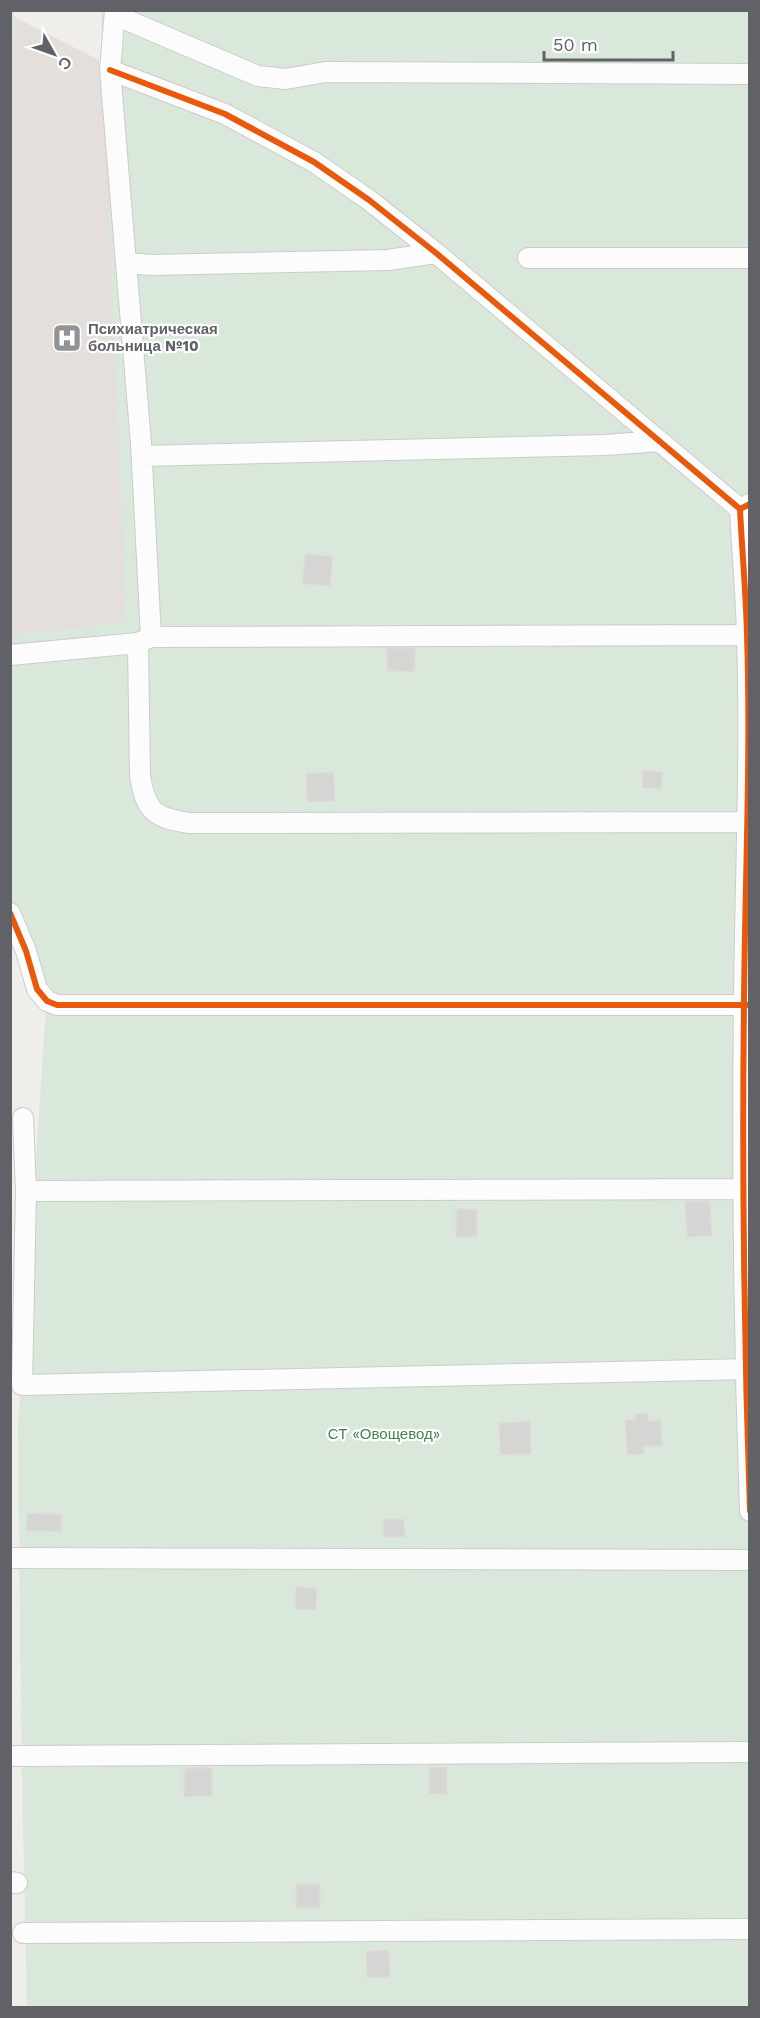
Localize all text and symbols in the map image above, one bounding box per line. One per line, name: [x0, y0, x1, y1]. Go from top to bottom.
north arrow: [24, 24, 84, 84]
scale bar: [544, 24, 673, 62]
text: 50 m: [553, 34, 598, 55]
text: С: [54, 53, 76, 74]
place label: Психиатрическая больница №10: [88, 320, 218, 355]
hospital icon: Психиатрическая больница №10: [51, 322, 83, 354]
park label: СТ «Овощевод»: [328, 1425, 440, 1443]

